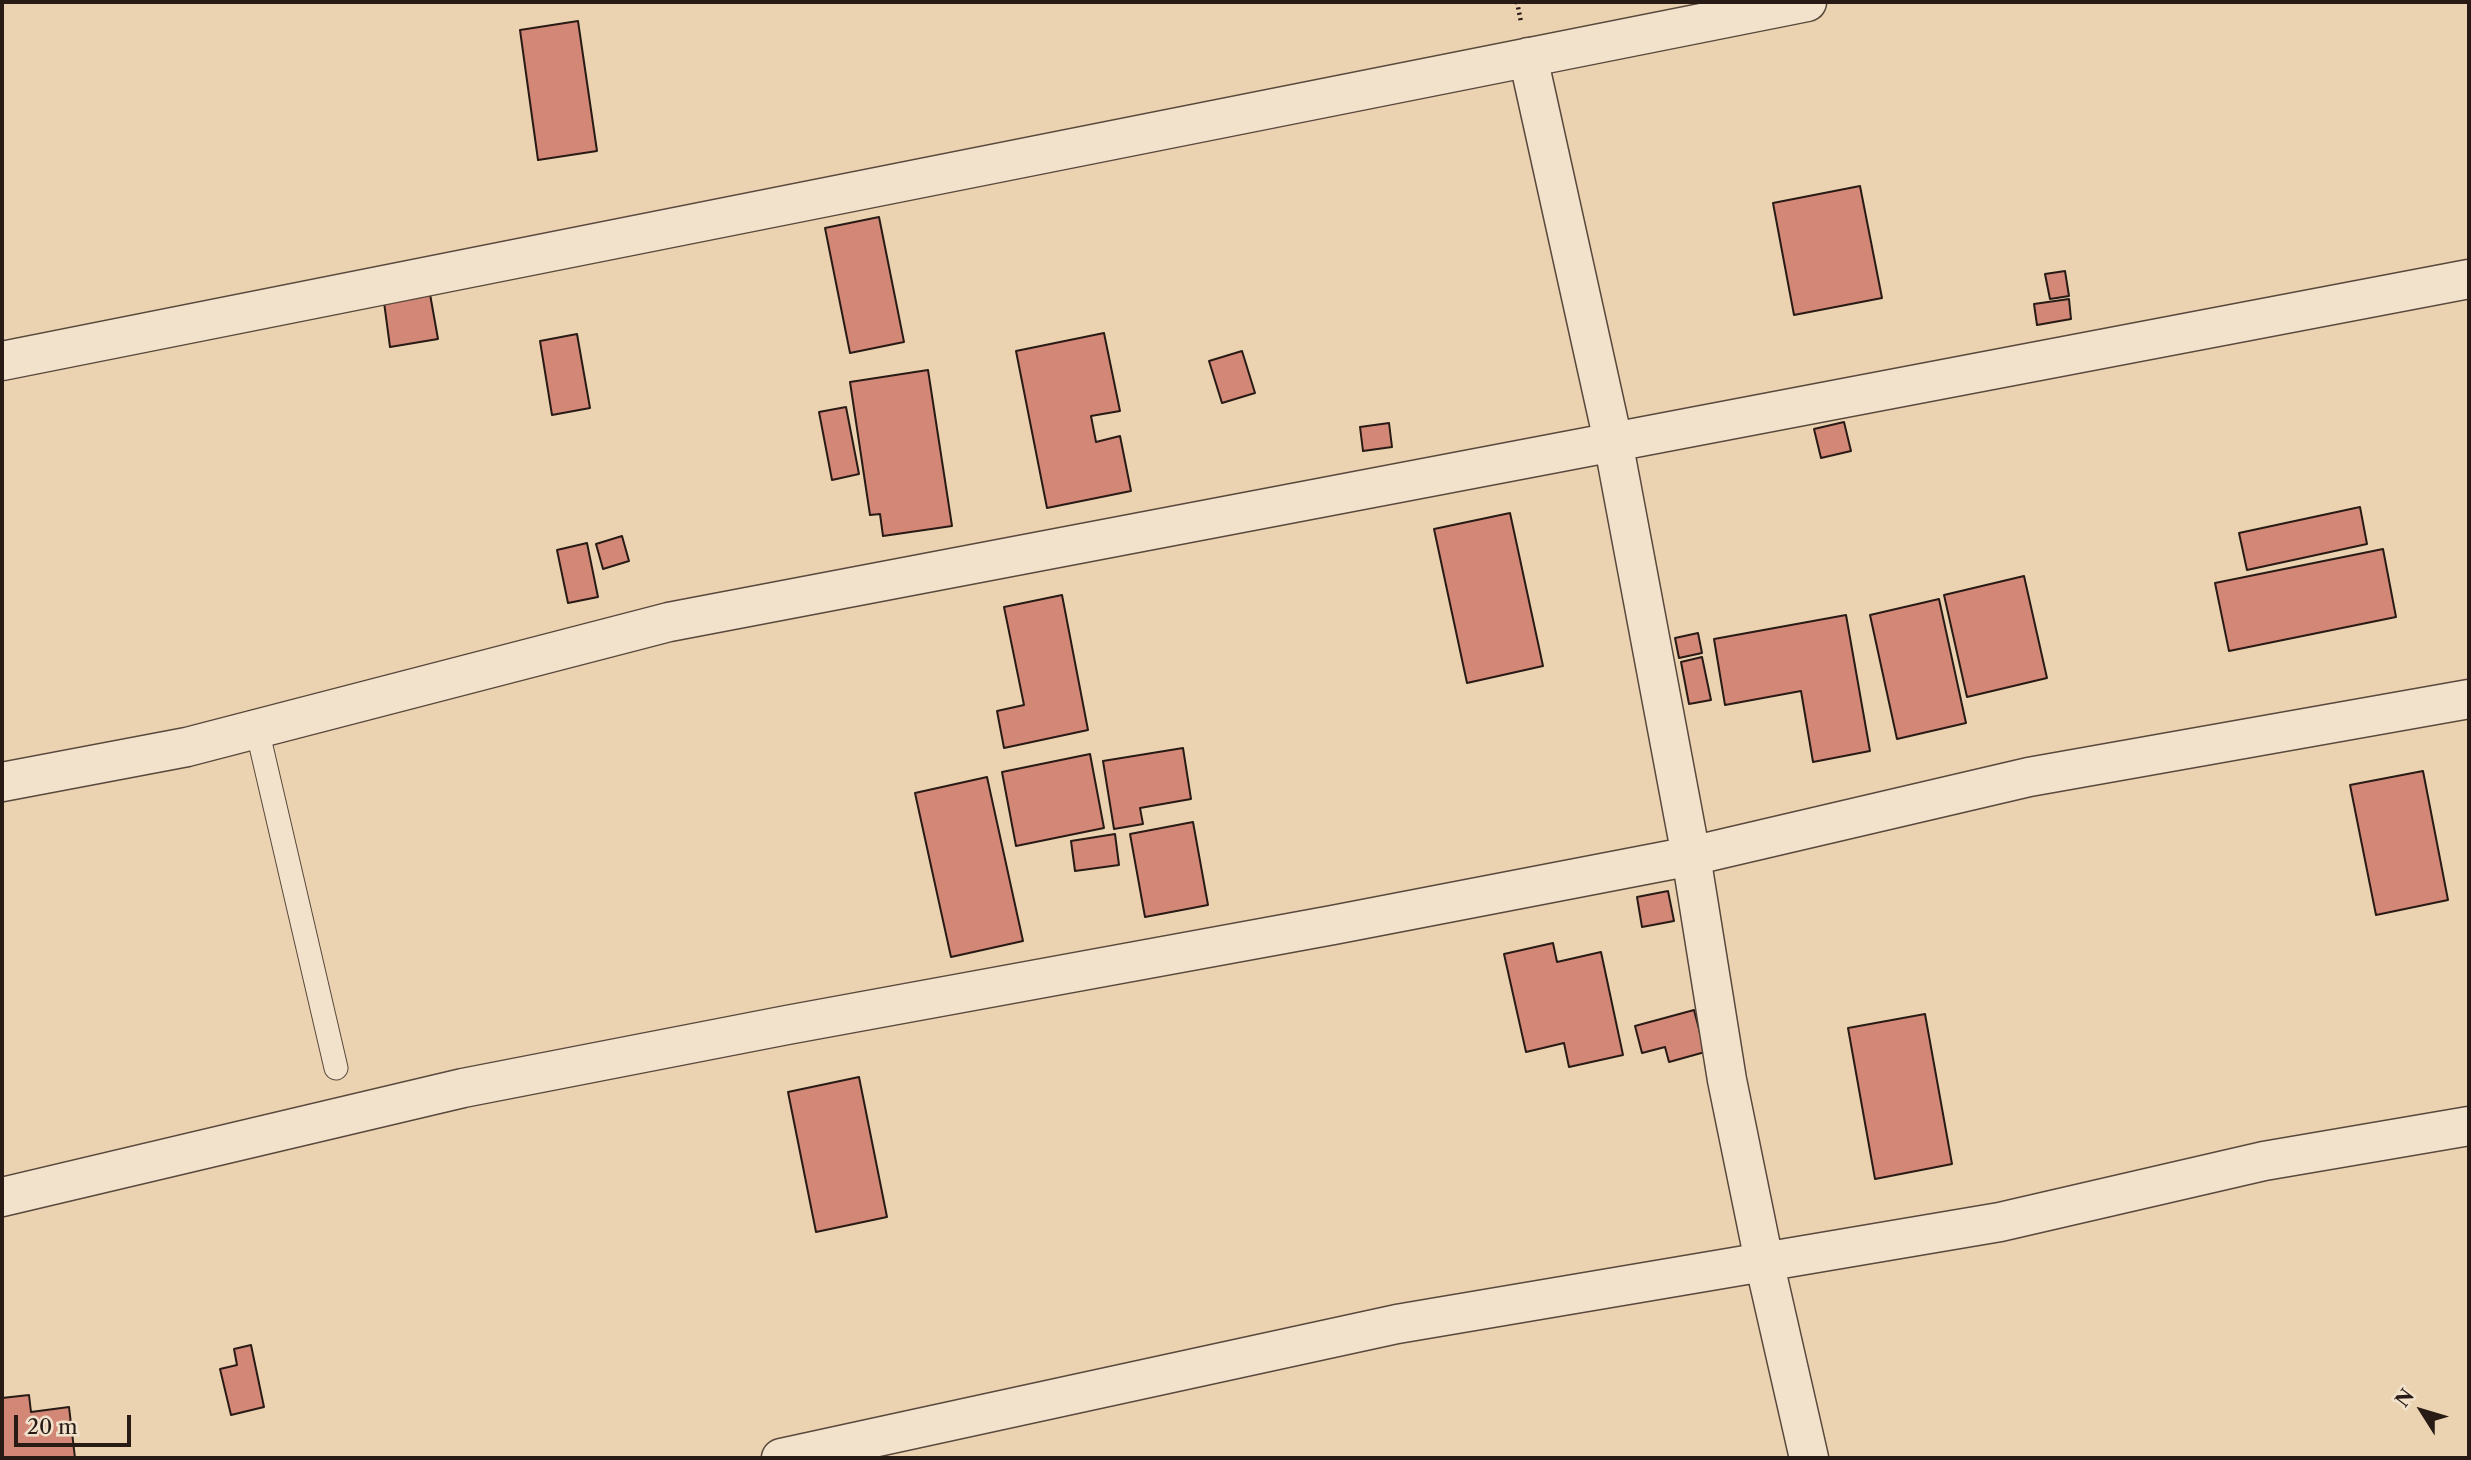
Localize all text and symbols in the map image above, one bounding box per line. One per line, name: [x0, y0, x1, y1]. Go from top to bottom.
north arrow: [2387, 1376, 2457, 1446]
text: N: [2391, 1385, 2419, 1412]
scale bar: [18, 1400, 135, 1444]
text: 20 m: [27, 1414, 78, 1439]

